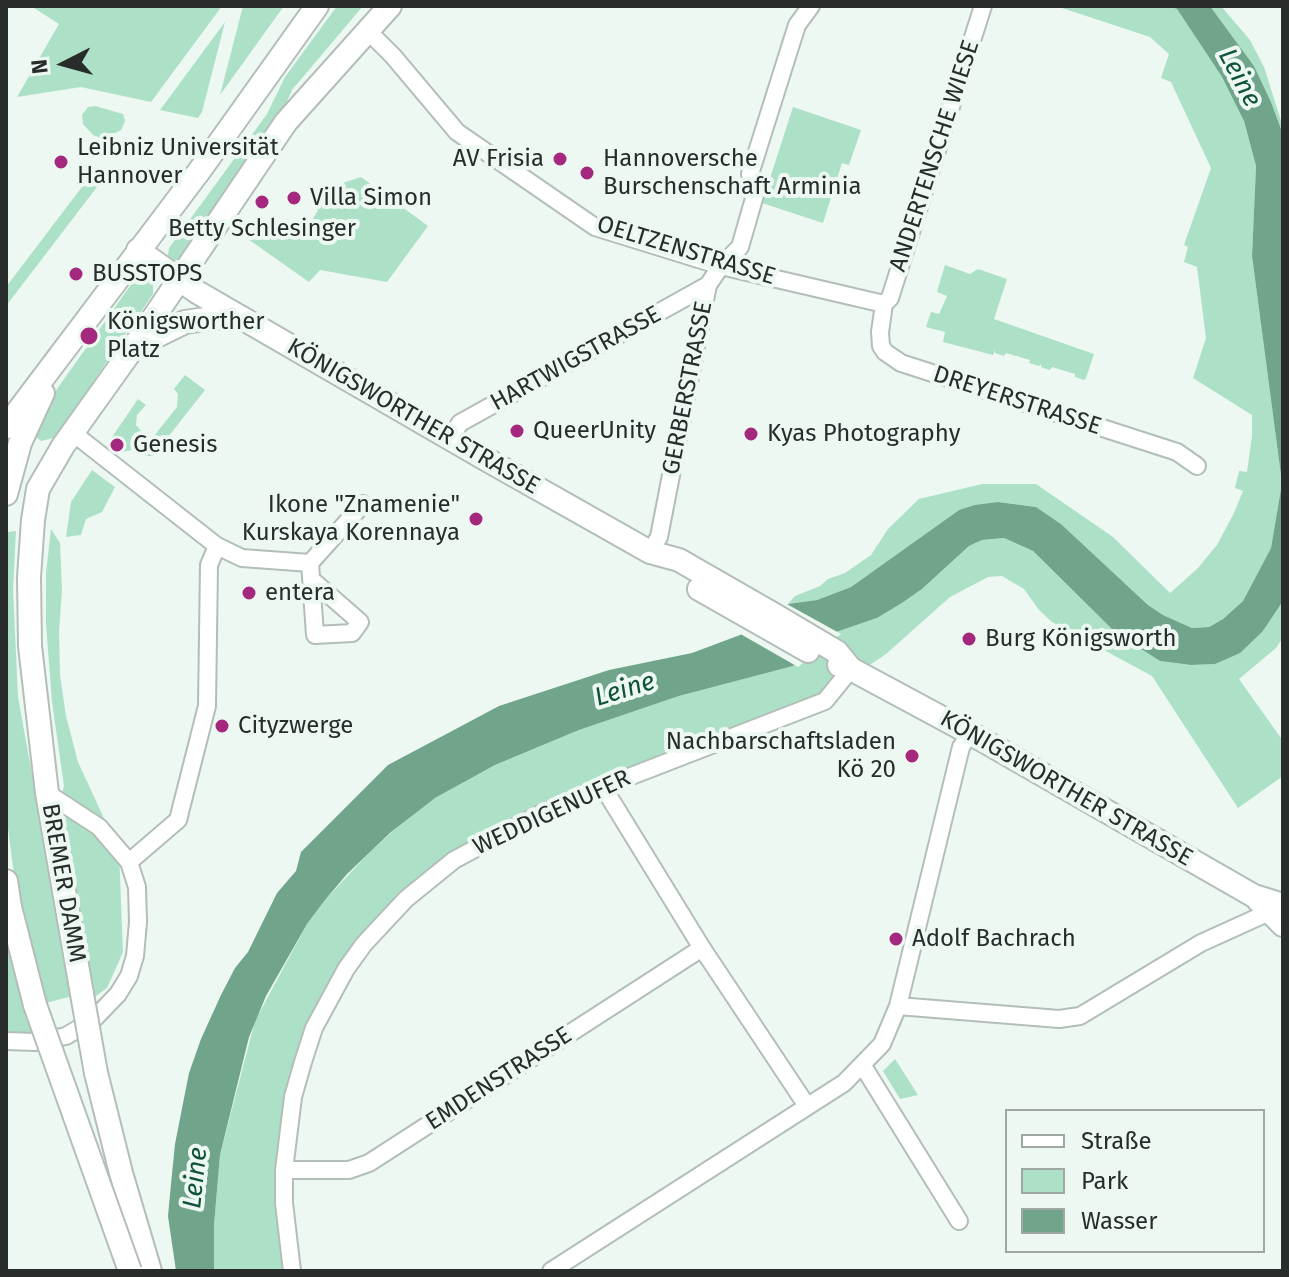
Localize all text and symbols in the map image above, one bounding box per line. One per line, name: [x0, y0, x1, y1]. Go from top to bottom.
north arrow: [24, 24, 104, 104]
street label: ANDERTENSCHE WIESE: [884, 37, 986, 275]
water label: Leine: [1211, 44, 1267, 112]
text: N: [25, 58, 54, 75]
place label: Leibniz Universität Hannover: [77, 134, 279, 190]
place label: AV Frisia: [453, 145, 544, 173]
place label: Hannoversche Burschenschaft Arminia: [603, 145, 861, 201]
marker: AV Frisia: [551, 150, 569, 168]
marker: Leibniz Universität Hannover: [52, 153, 70, 171]
marker: Hannoversche Burschenschaft Arminia: [578, 164, 596, 182]
place label: Villa Simon: [310, 184, 432, 212]
marker: Villa Simon: [285, 189, 303, 207]
marker: Betty Schlesinger: [253, 193, 271, 211]
street label: OELTZENSTRASSE: [593, 210, 779, 292]
place label: Betty Schlesinger: [168, 215, 356, 243]
place label: BUSSTOPS: [92, 260, 202, 288]
marker: BUSSTOPS: [67, 265, 85, 283]
street label: GERBERSTRASSE: [657, 299, 719, 477]
street label: HARTWIGSTRASSE: [486, 300, 666, 418]
place label: Königsworther Platz: [107, 308, 265, 364]
marker: Königsworther Platz: [78, 325, 100, 347]
street label: KÖNIGSWORTHER STRASSE: [282, 333, 544, 501]
street label: DREYERSTRASSE: [929, 360, 1105, 442]
place label: QueerUnity: [533, 417, 656, 445]
place label: Kyas Photography: [767, 420, 961, 448]
marker: QueerUnity: [508, 422, 526, 440]
marker: Kyas Photography: [742, 425, 760, 443]
place label: Genesis: [133, 431, 218, 459]
marker: Genesis: [108, 436, 126, 454]
place label: Ikone "Znamenie" Kurskaya Korennaya: [242, 491, 460, 547]
marker: Ikone "Znamenie" Kurskaya Korennaya: [467, 510, 485, 528]
place label: entera: [265, 579, 335, 607]
marker: entera: [240, 584, 258, 602]
place label: Burg Königsworth: [985, 625, 1177, 653]
marker: Burg Königsworth: [960, 630, 978, 648]
water label: Leine: [591, 666, 659, 714]
street label: KÖNIGSWORTHER STRASSE: [935, 705, 1197, 873]
place label: Cityzwerge: [238, 712, 353, 740]
marker: Cityzwerge: [213, 717, 231, 735]
place label: Nachbarschaftsladen Kö 20: [666, 728, 896, 784]
marker: Nachbarschaftsladen Kö 20: [903, 747, 921, 765]
street label: WEDDIGENUFER: [469, 764, 635, 862]
street label: BREMER DAMM: [35, 801, 91, 965]
place label: Adolf Bachrach: [912, 925, 1076, 953]
marker: Adolf Bachrach: [887, 930, 905, 948]
street label: EMDENSTRASSE: [421, 1021, 577, 1137]
legend: [1005, 1109, 1265, 1253]
text: Straße: [1081, 1127, 1152, 1155]
water label: Leine: [177, 1146, 215, 1210]
text: Park: [1081, 1167, 1128, 1195]
text: Wasser: [1081, 1207, 1157, 1235]

